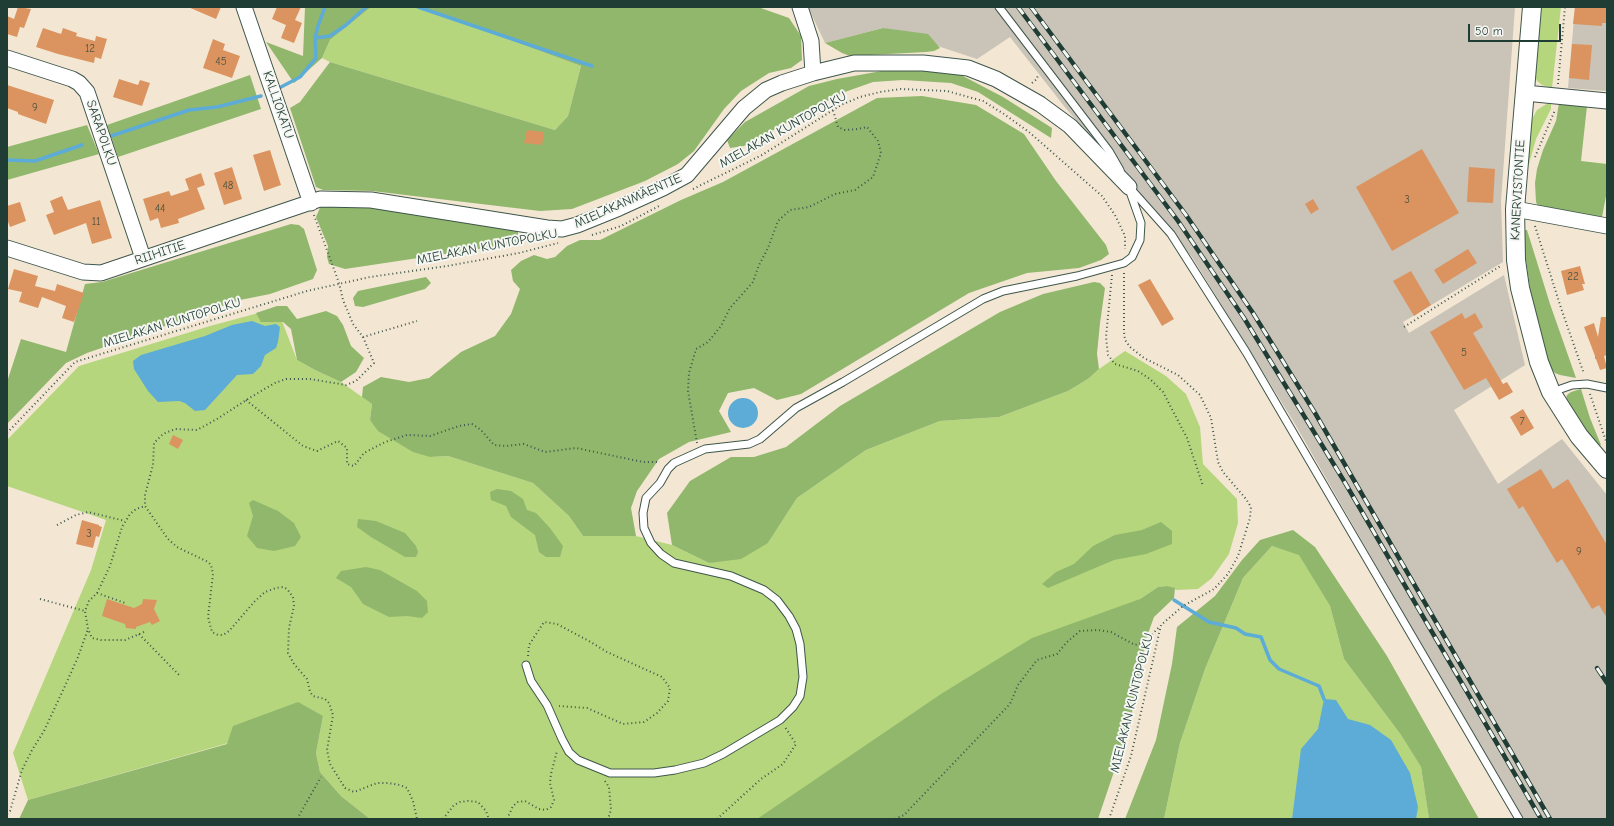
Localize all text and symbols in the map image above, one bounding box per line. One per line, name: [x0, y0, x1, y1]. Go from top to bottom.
scale bar: [1470, 16, 1563, 42]
text: 50 m: [1475, 24, 1503, 38]
house number: 12: [85, 42, 95, 56]
house number: 45: [215, 55, 227, 69]
street label: KALLIOKATU: [259, 69, 297, 141]
street label: MIELAKAN KUNTOPOLKU: [717, 88, 849, 172]
street label: SARAPOLKU: [82, 98, 120, 168]
house number: 9: [32, 101, 38, 115]
street label: KANERVISTONTIE: [1508, 139, 1528, 241]
street label: MIELAKANMÄENTIE: [572, 170, 684, 232]
house number: 48: [223, 179, 233, 193]
house number: 3: [1404, 193, 1410, 207]
house number: 44: [155, 202, 165, 216]
house number: 11: [92, 215, 100, 229]
street label: MIELAKAN KUNTOPOLKU: [415, 226, 559, 268]
street label: RIIHITIE: [133, 238, 187, 268]
house number: 22: [1567, 270, 1579, 284]
street label: MIELAKAN KUNTOPOLKU: [101, 295, 243, 351]
house number: 5: [1461, 346, 1467, 360]
house number: 7: [1519, 415, 1525, 429]
house number: 3: [86, 527, 92, 541]
house number: 9: [1576, 545, 1582, 559]
street label: MIELAKAN KUNTOPOLKU: [1107, 632, 1157, 774]

